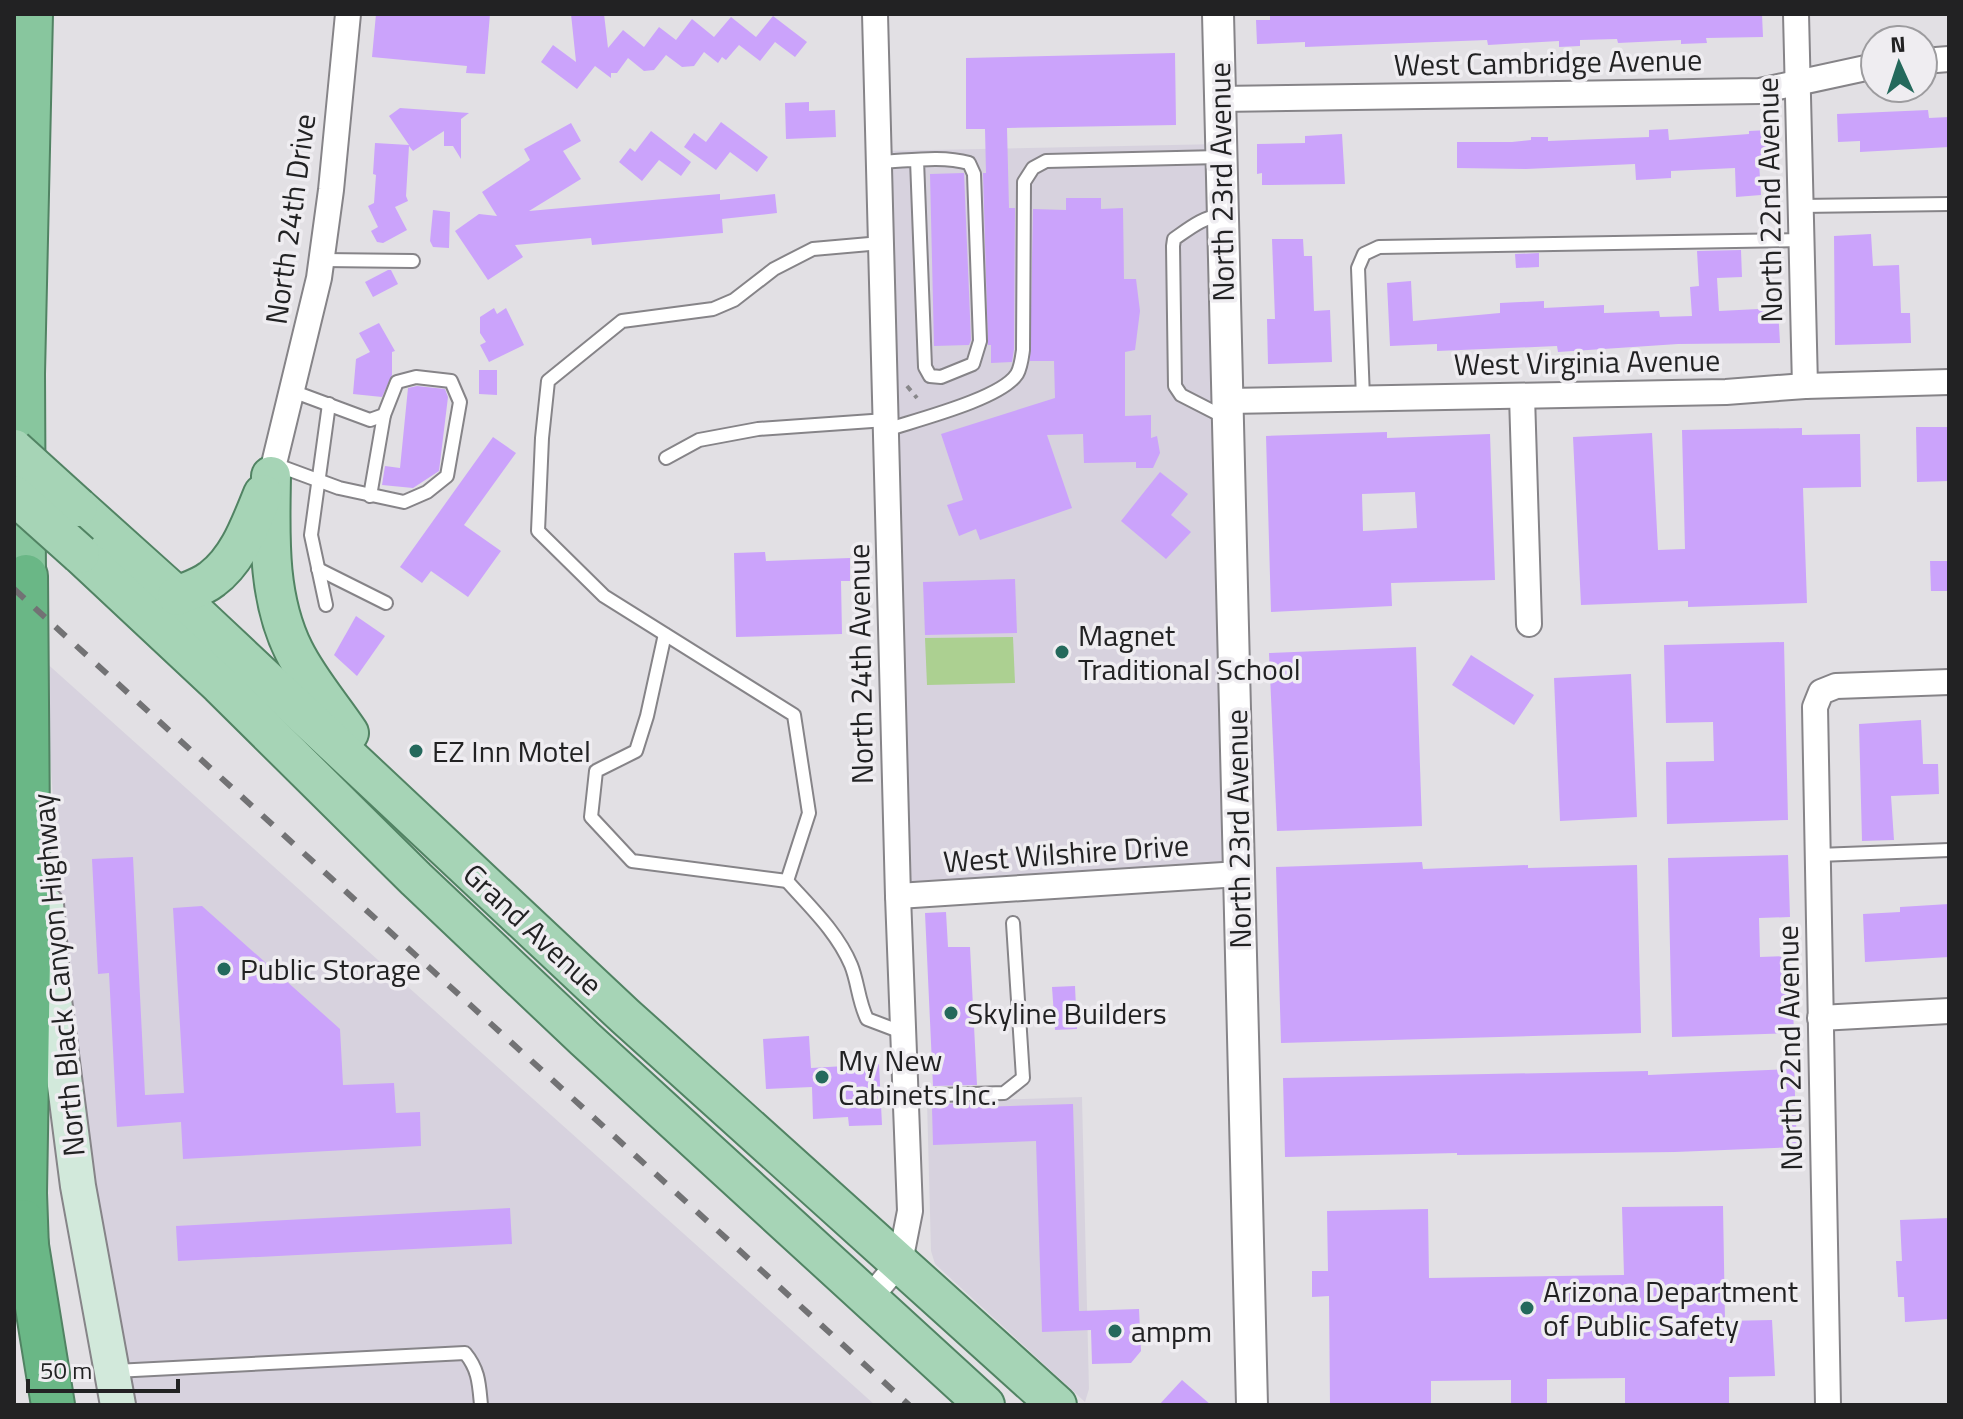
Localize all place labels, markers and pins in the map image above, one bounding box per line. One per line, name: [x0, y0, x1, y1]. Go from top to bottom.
place label: Magnet Traditional School: [1078, 612, 1301, 692]
marker: Magnet Traditional School: [1053, 643, 1071, 661]
place label: EZ Inn Motel: [432, 728, 591, 774]
marker: EZ Inn Motel: [407, 742, 425, 760]
place label: Public Storage: [240, 946, 421, 992]
marker: Public Storage: [215, 960, 233, 978]
place label: Skyline Builders: [967, 990, 1167, 1036]
marker: Skyline Builders: [942, 1004, 960, 1022]
place label: My New Cabinets Inc.: [838, 1037, 997, 1117]
marker: My New Cabinets Inc.: [813, 1068, 831, 1086]
place label: Arizona Department of Public Safety: [1543, 1268, 1798, 1348]
marker: Arizona Department of Public Safety: [1518, 1299, 1536, 1317]
place label: ampm: [1131, 1308, 1212, 1354]
marker: ampm: [1106, 1322, 1124, 1340]

